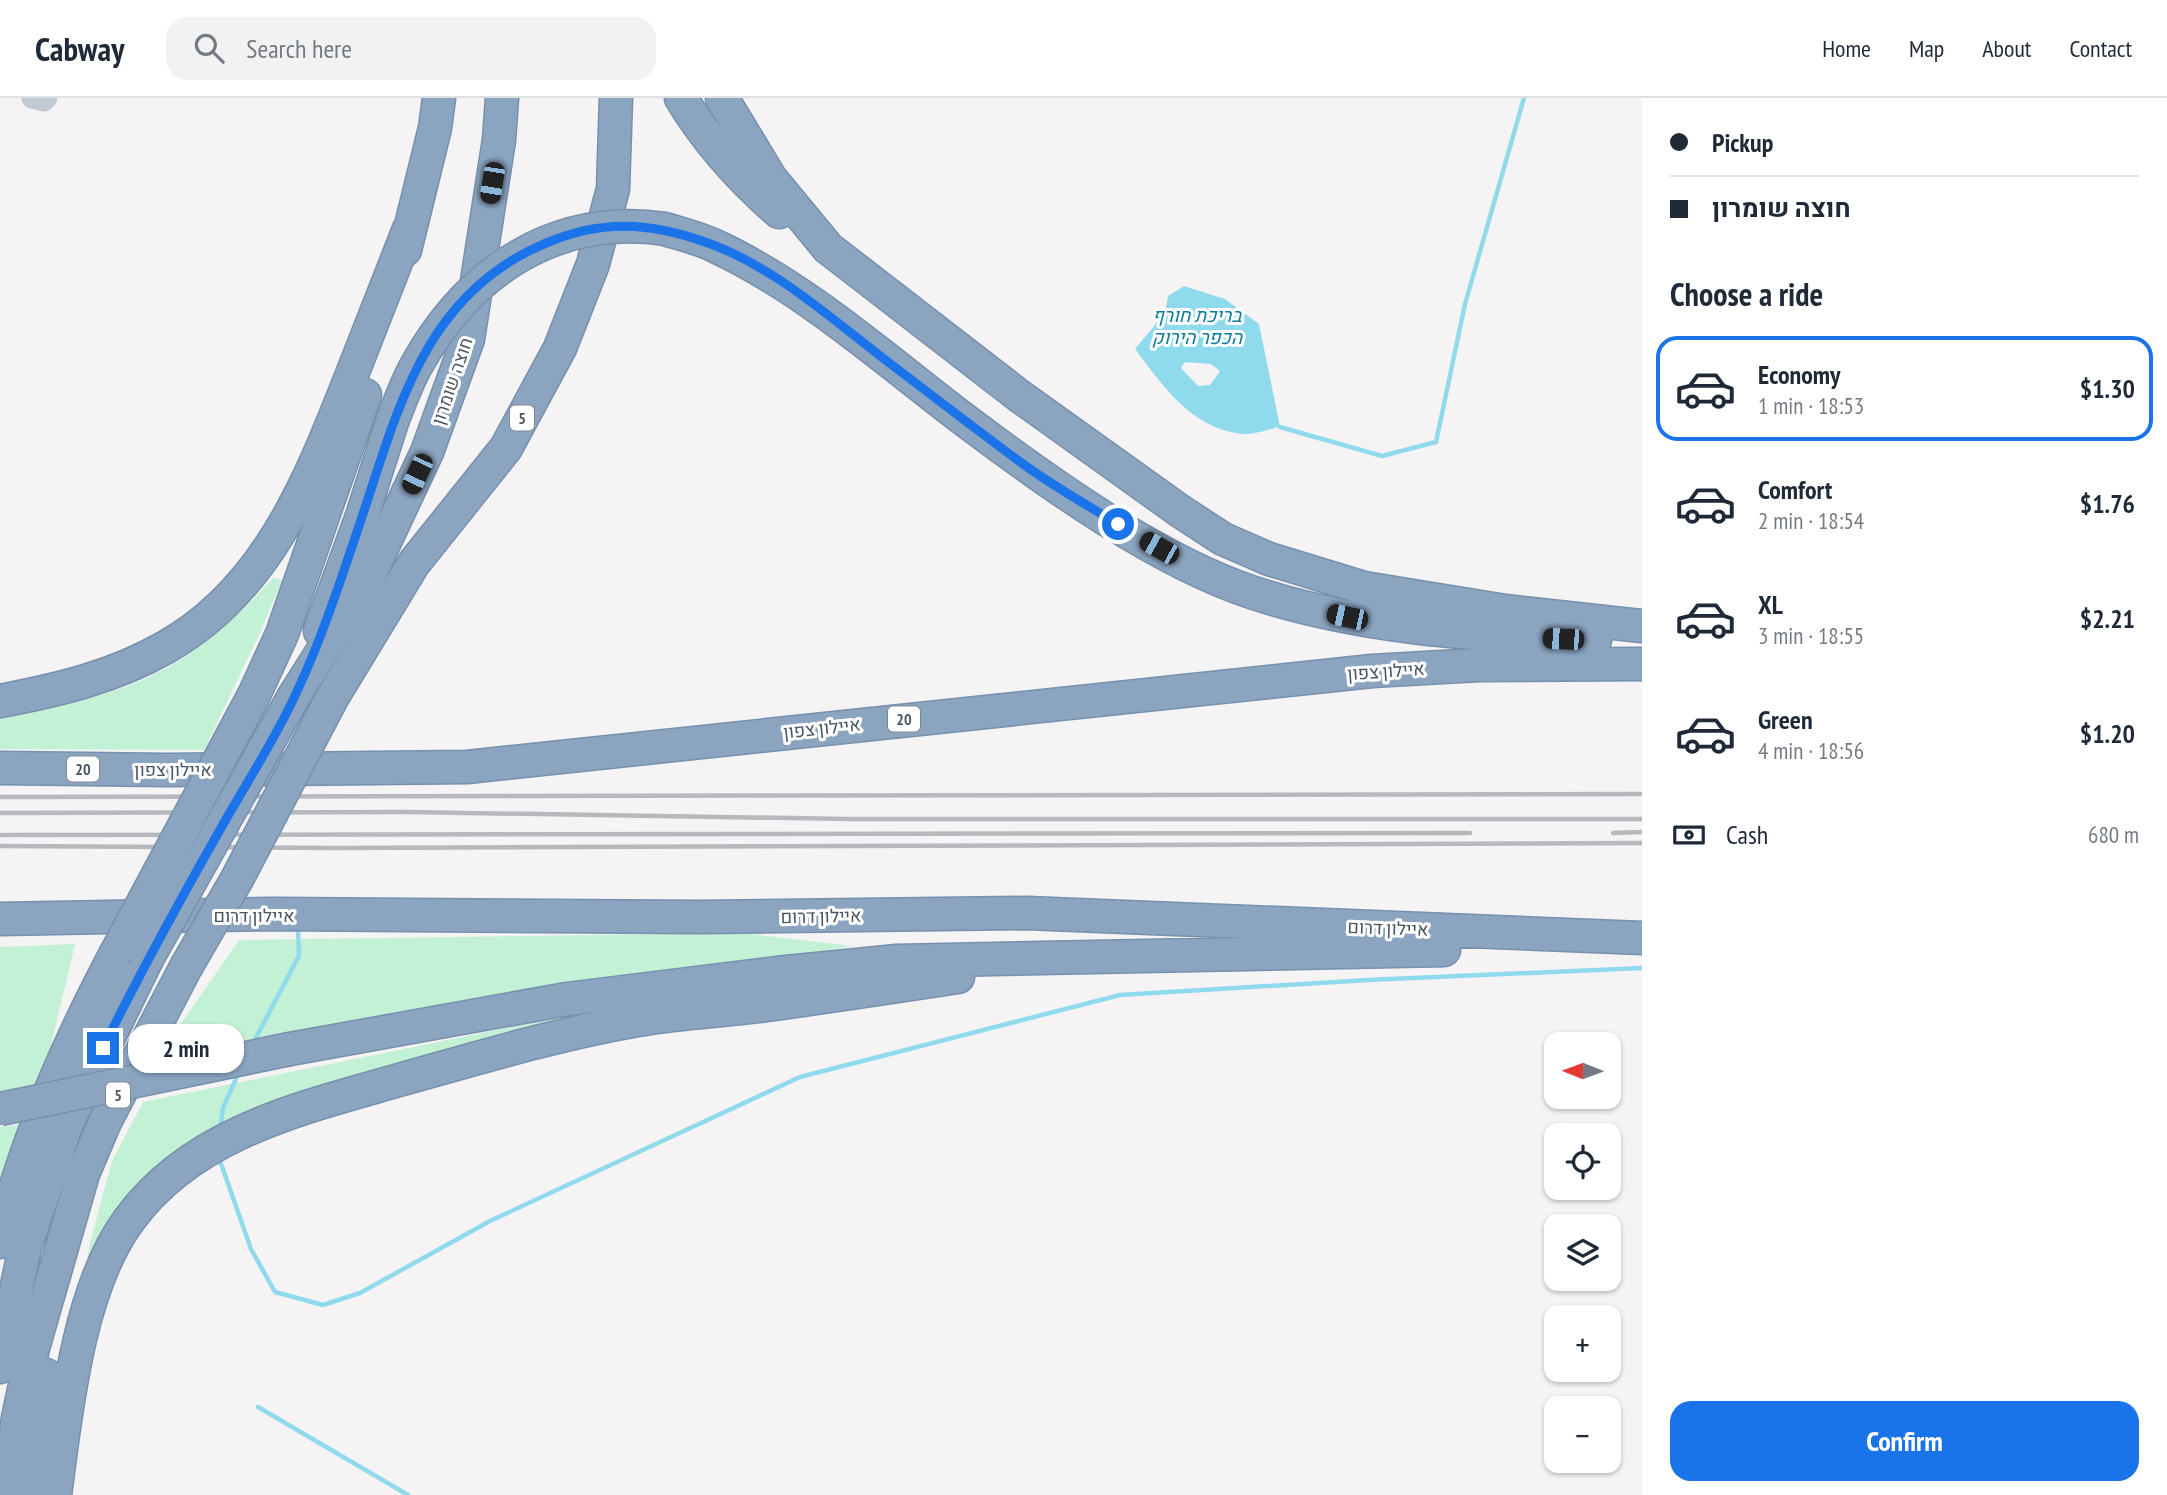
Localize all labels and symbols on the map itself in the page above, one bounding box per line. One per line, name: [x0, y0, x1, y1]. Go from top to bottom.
car: [479, 161, 506, 205]
water label: בריכת חורף הכפר הירוק: [1152, 303, 1243, 349]
street label: חוצה שומרון: [426, 334, 478, 428]
road number: 5: [510, 406, 534, 430]
car: [399, 451, 436, 497]
route start: [1102, 508, 1134, 540]
car: [1136, 529, 1183, 567]
car: [1325, 602, 1370, 632]
car: [1542, 628, 1585, 650]
street label: איילון צפון: [1347, 657, 1425, 685]
road number: 20: [888, 706, 920, 732]
street label: איילון צפון: [782, 713, 862, 743]
road number: 20: [67, 756, 99, 782]
street label: איילון צפון: [134, 758, 212, 781]
street label: איילון דרום: [214, 904, 294, 927]
street label: איילון דרום: [780, 904, 862, 928]
street label: איילון דרום: [1347, 915, 1429, 941]
callout: 2 min: [128, 1024, 243, 1072]
route end: [87, 1032, 119, 1064]
north arrow: [1544, 1032, 1620, 1110]
road number: 5: [106, 1082, 130, 1107]

